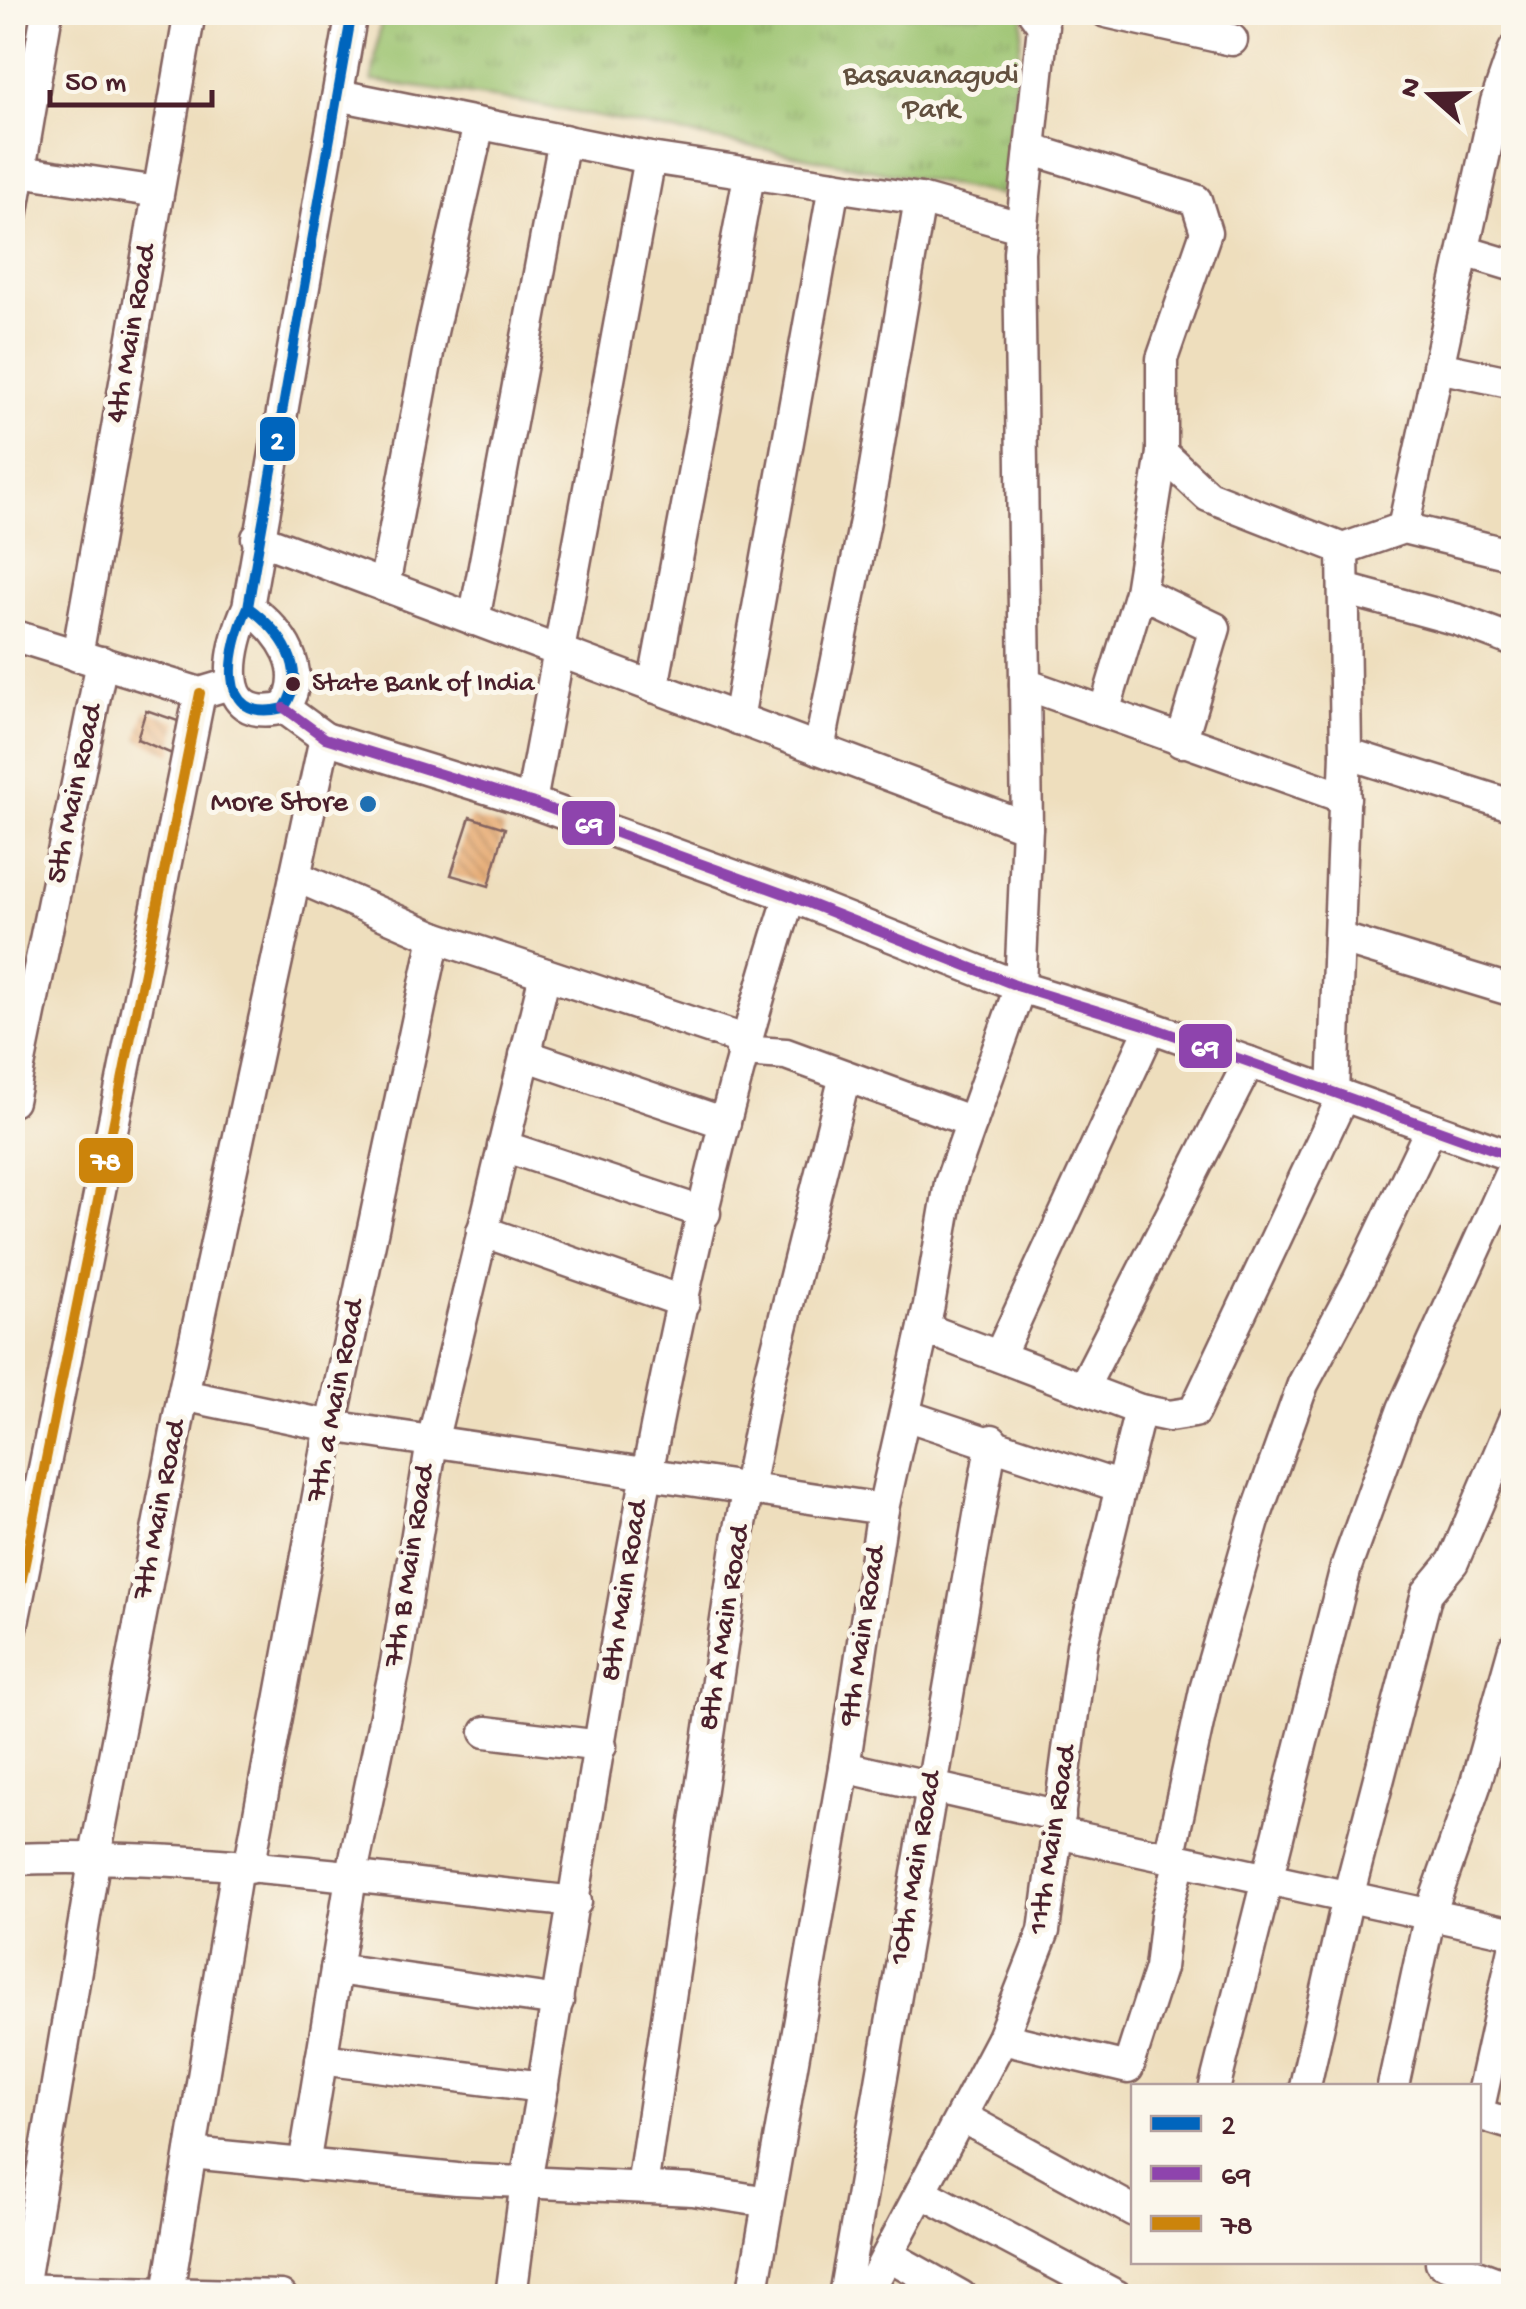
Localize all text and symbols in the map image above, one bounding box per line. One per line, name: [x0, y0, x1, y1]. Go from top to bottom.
scale bar: [50, 45, 212, 107]
north arrow: [1381, 45, 1481, 145]
park label: Basavanagudi Park: [842, 60, 1019, 129]
text: 50 m: [65, 67, 126, 102]
text: N: [1393, 74, 1430, 102]
street label: 4th Main Road: [100, 240, 166, 426]
line badge: 2: [258, 415, 297, 463]
text: 2: [270, 427, 284, 460]
place label: State Bank of India: [312, 668, 536, 701]
marker: State Bank of India: [283, 674, 303, 694]
street label: 5th Main Road: [40, 699, 113, 887]
place label: More Store: [211, 787, 349, 822]
marker: More Store: [357, 793, 379, 815]
line badge: 69: [560, 799, 617, 847]
text: 69: [575, 811, 603, 844]
line badge: 69: [1177, 1022, 1234, 1070]
text: 69: [1191, 1034, 1219, 1067]
line badge: 78: [77, 1136, 135, 1185]
text: 78: [89, 1148, 121, 1181]
street label: 7th a Main Road: [300, 1294, 374, 1506]
street label: 7th Main Road: [126, 1415, 196, 1604]
street label: 7th B Main Road: [378, 1460, 445, 1671]
street label: 8th Main Road: [594, 1496, 658, 1684]
street label: 8th A Main Road: [692, 1520, 760, 1733]
street label: 9th Main Road: [832, 1541, 896, 1729]
street label: 11th Main Road: [1022, 1741, 1087, 1938]
street label: 10th Main Road: [883, 1766, 952, 1968]
legend: [1131, 2084, 1481, 2264]
text: 2: [1221, 2111, 1236, 2146]
text: 69: [1221, 2161, 1251, 2196]
text: 78: [1220, 2211, 1253, 2246]

